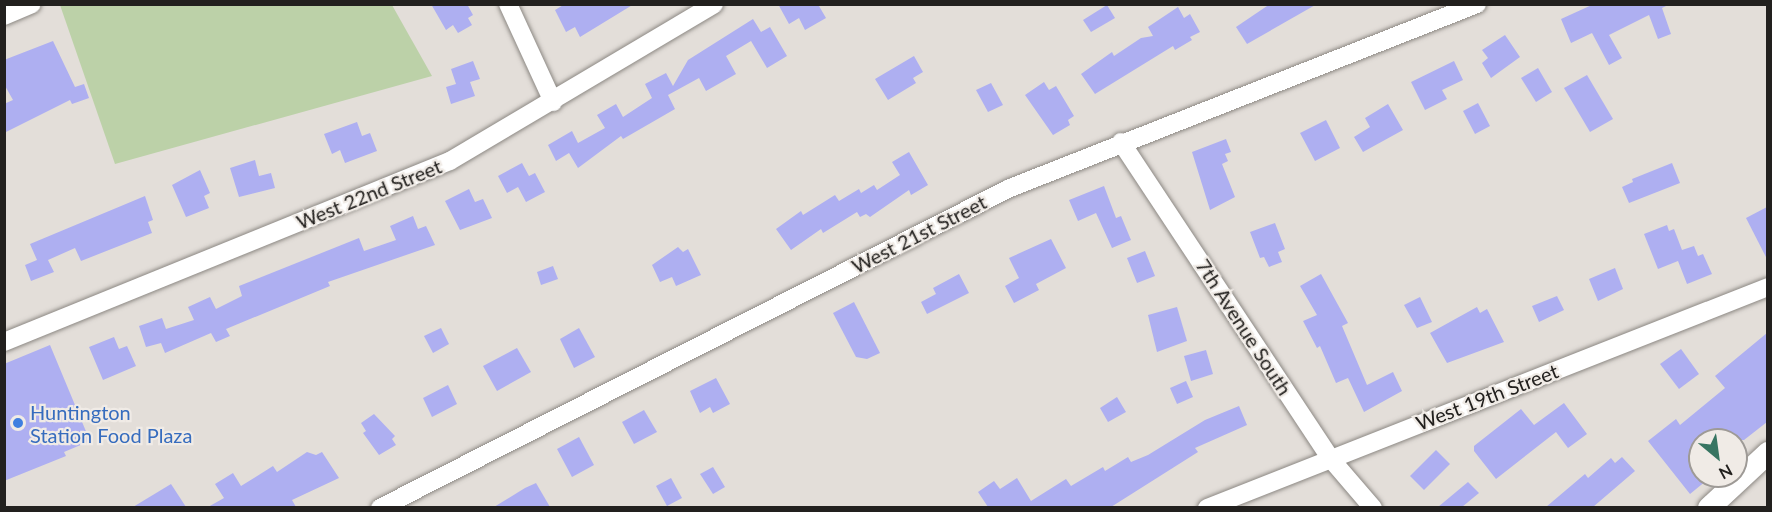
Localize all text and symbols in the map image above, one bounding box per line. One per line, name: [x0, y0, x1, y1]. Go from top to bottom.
street label: West 22nd Street: [293, 154, 445, 234]
street label: West 21st Street: [848, 190, 990, 278]
street label: 7th Avenue South: [1191, 254, 1297, 400]
street label: West 19th Street: [1412, 359, 1562, 435]
place label: Huntington Station Food Plaza: [30, 400, 192, 447]
marker: Huntington Station Food Plaza: [11, 416, 25, 430]
north arrow: [1688, 428, 1748, 488]
text: N: [1716, 461, 1736, 484]

